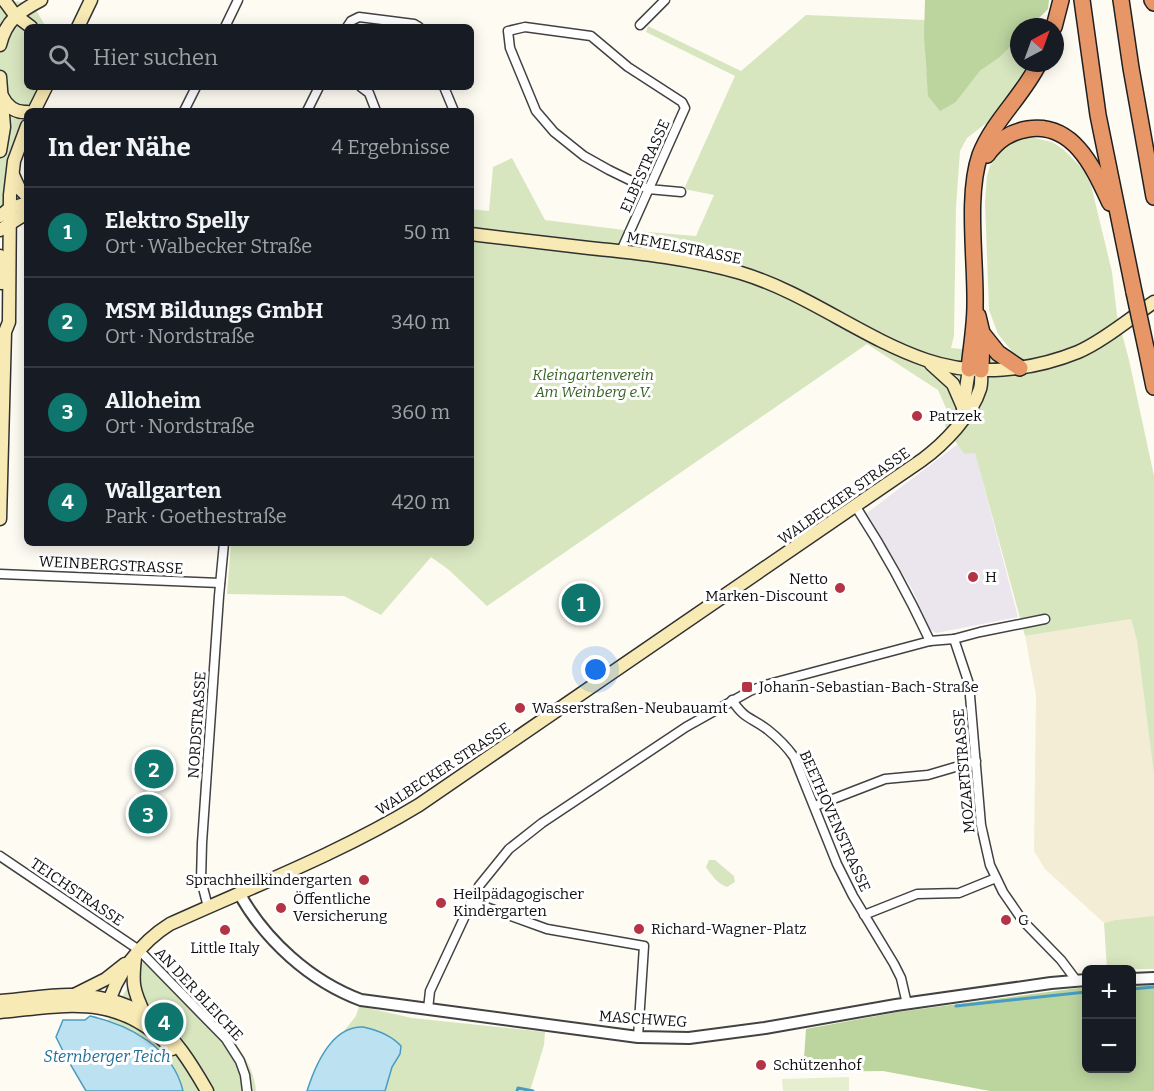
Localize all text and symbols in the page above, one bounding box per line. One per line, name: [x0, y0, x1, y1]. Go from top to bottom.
north arrow: [1010, 18, 1064, 72]
search box: [24, 24, 474, 90]
icon: search: [45, 41, 78, 74]
text: Hier suchen: [93, 44, 218, 71]
street label: ELBESTRASSE: [616, 117, 674, 215]
text: In der Nähe: [48, 132, 191, 163]
text: 4 Ergebnisse: [332, 135, 450, 159]
text: Elektro Spelly: [105, 207, 249, 234]
text: 1: [63, 220, 72, 244]
text: 50 m: [403, 220, 450, 244]
street label: MEMELSTRASSE: [625, 228, 743, 268]
text: Ort · Walbecker Straße: [105, 234, 312, 258]
text: MSM Bildungs GmbH: [105, 297, 323, 324]
text: 2: [62, 310, 73, 334]
text: 340 m: [391, 310, 450, 334]
text: Ort · Nordstraße: [105, 324, 255, 348]
park label: Kleingartenverein Am Weinberg e.V.: [532, 366, 654, 401]
text: Alloheim: [105, 387, 201, 414]
text: 3: [62, 400, 73, 424]
text: 360 m: [391, 400, 450, 424]
place label: Patrzek: [929, 407, 982, 425]
marker: Patrzek: [910, 409, 924, 423]
text: Ort · Nordstraße: [105, 414, 255, 438]
street label: WALBECKER STRASSE: [775, 444, 913, 548]
text: Wallgarten: [105, 477, 222, 504]
text: 4: [61, 490, 74, 514]
text: 420 m: [392, 490, 450, 514]
text: Park · Goethestraße: [105, 504, 287, 528]
street label: WEINBERGSTRASSE: [38, 552, 184, 578]
place label: H: [985, 568, 997, 586]
place label: Netto Marken-Discount: [705, 570, 829, 605]
marker: H: [966, 570, 980, 584]
pin: 1: [562, 580, 600, 626]
marker: Netto Marken-Discount: [833, 581, 847, 595]
your location: [581, 655, 610, 684]
street label: NORDSTRASSE: [184, 671, 210, 779]
place label: Johann-Sebastian-Bach-Straße: [758, 678, 979, 696]
marker: Johann-Sebastian-Bach-Straße: [740, 680, 754, 694]
place label: Wasserstraßen-Neubauamt: [532, 699, 728, 717]
marker: Wasserstraßen-Neubauamt: [513, 701, 527, 715]
street label: MOZARTSTRASSE: [950, 708, 978, 834]
street label: WALBECKER STRASSE: [372, 719, 514, 819]
pin: 2: [134, 746, 174, 792]
street label: BEETHOVENSTRASSE: [796, 747, 874, 895]
pin: 3: [128, 792, 168, 836]
street label: TEICHSTRASSE: [27, 854, 127, 930]
place label: Sprachheilkindergarten: [185, 871, 352, 889]
marker: Sprachheilkindergarten: [357, 873, 371, 887]
place label: Heilpädagogischer Kindergarten: [453, 885, 584, 920]
place label: Öffentliche Versicherung: [293, 890, 387, 925]
marker: Heilpädagogischer Kindergarten: [434, 896, 448, 910]
marker: Öffentliche Versicherung: [274, 901, 288, 915]
place label: G: [1018, 911, 1029, 929]
marker: G: [999, 913, 1013, 927]
place label: Richard-Wagner-Platz: [651, 920, 807, 938]
marker: Richard-Wagner-Platz: [632, 922, 646, 936]
marker: Little Italy: [218, 923, 232, 937]
place label: Little Italy: [190, 939, 260, 957]
street label: AN DER BLEICHE: [151, 944, 247, 1044]
map controls: [1082, 965, 1136, 1073]
button: +: [1082, 965, 1136, 1019]
pin: 4: [144, 1000, 184, 1044]
street label: MASCHWEG: [598, 1007, 688, 1031]
button: −: [1082, 1019, 1136, 1073]
water label: Sternberger Teich: [44, 1047, 170, 1066]
place label: Schützenhof: [773, 1056, 863, 1074]
marker: Schützenhof: [754, 1058, 768, 1072]

